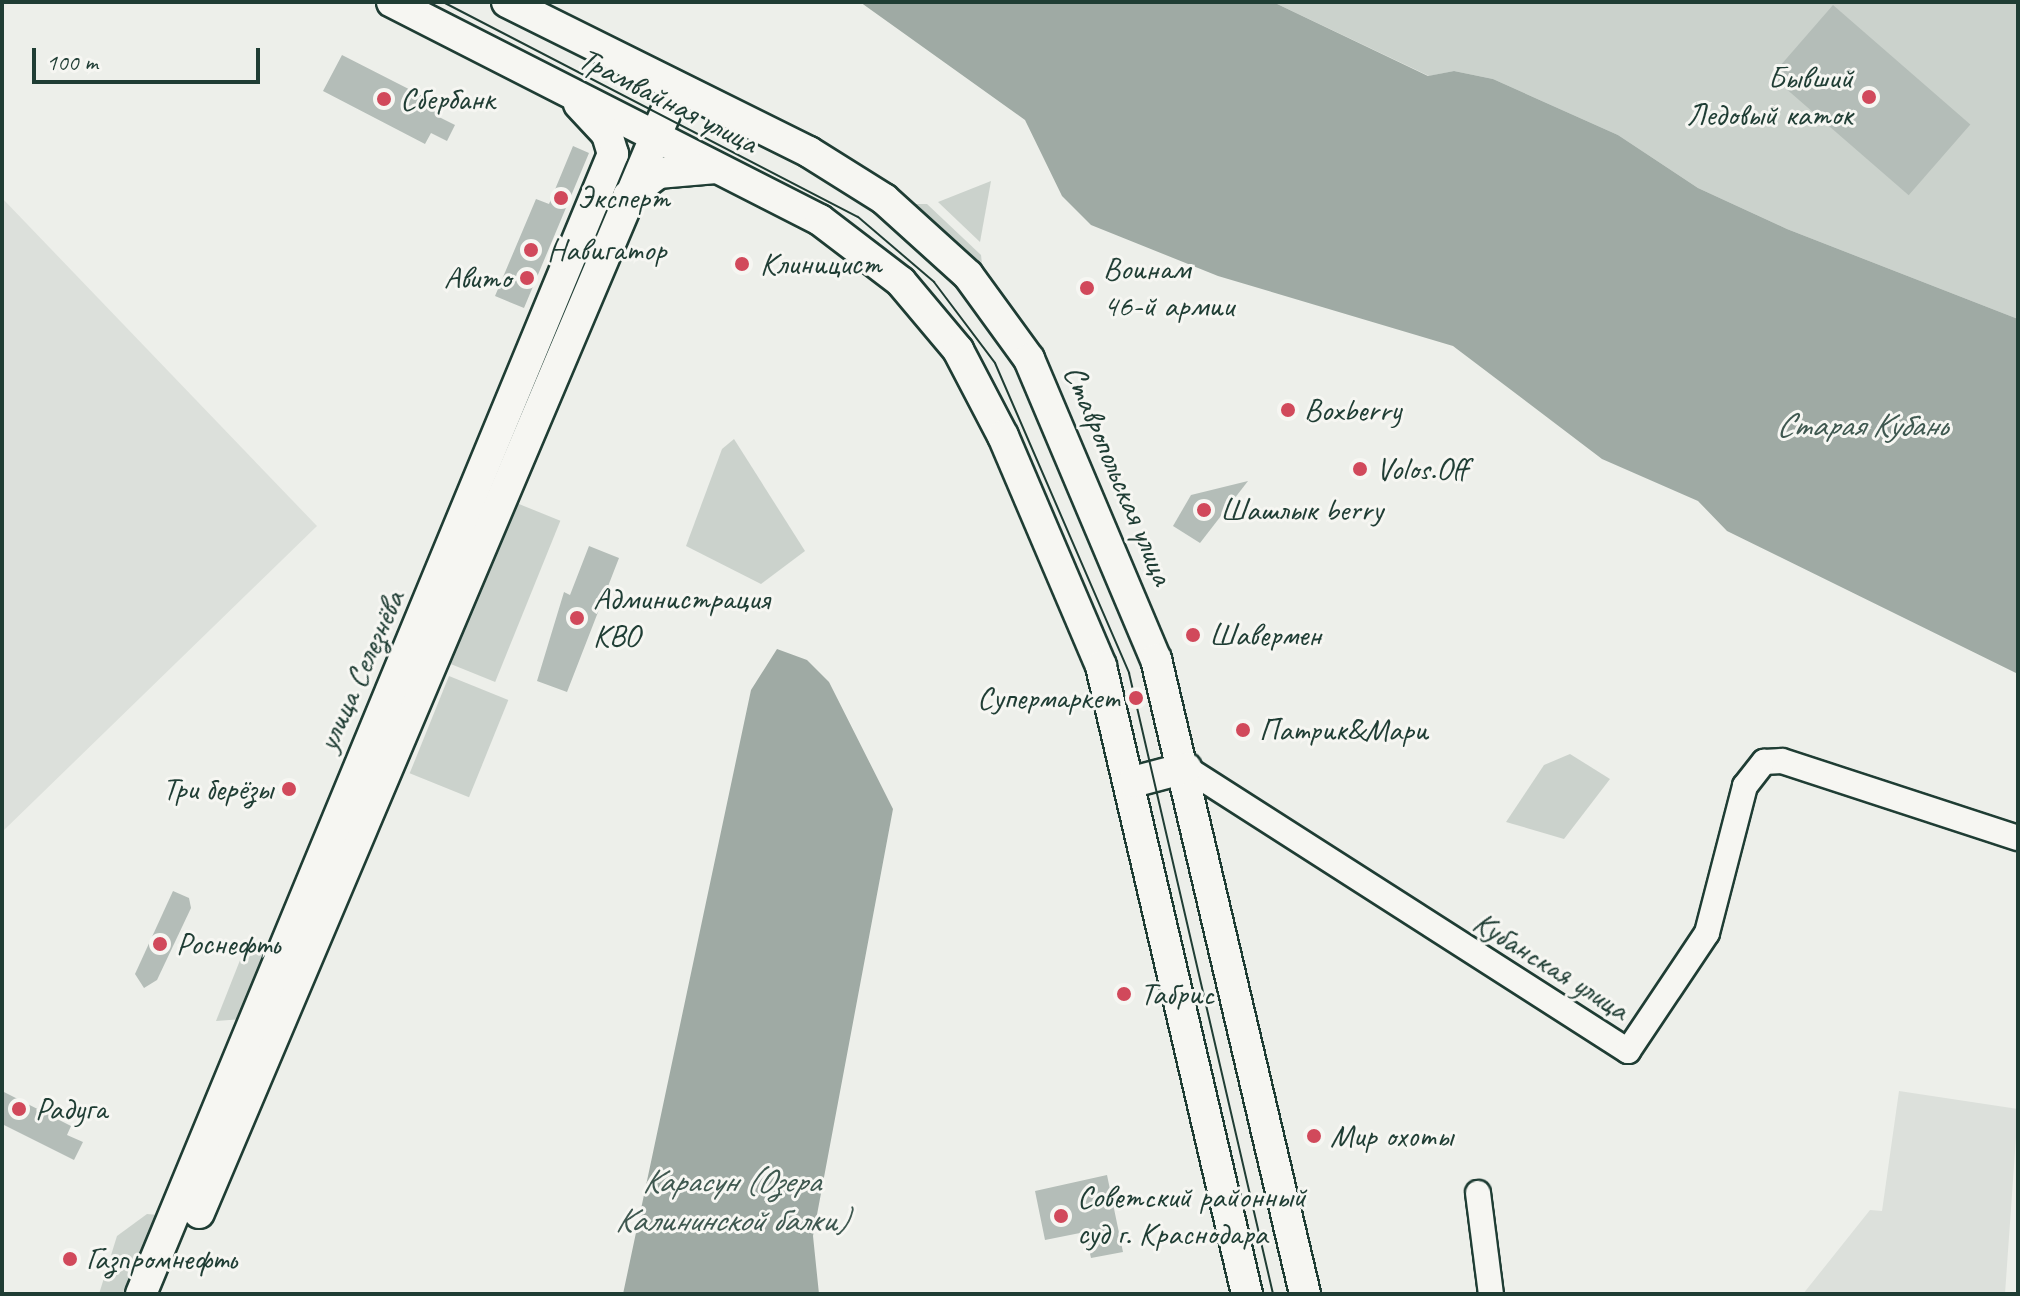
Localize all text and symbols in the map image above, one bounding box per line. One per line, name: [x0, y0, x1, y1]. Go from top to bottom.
scale bar: [36, 32, 264, 82]
street label: Трамвайная улица: [571, 39, 765, 163]
text: 100 m: [46, 47, 98, 77]
place label: Бывший Ледовый каток: [1686, 60, 1853, 135]
place label: Сбербанк: [400, 80, 495, 118]
marker: Бывший Ледовый каток: [1860, 88, 1878, 106]
marker: Сбербанк: [375, 90, 393, 108]
place label: Эксперт: [577, 179, 670, 217]
marker: Эксперт: [552, 189, 570, 207]
place label: Навигатор: [547, 231, 666, 269]
marker: Навигатор: [522, 241, 540, 259]
place label: Клиницист: [760, 245, 881, 283]
place label: Воинам 46-й армии: [1103, 251, 1234, 326]
marker: Клиницист: [731, 253, 753, 275]
place label: Авито: [444, 259, 511, 297]
marker: Авито: [518, 269, 536, 287]
marker: Воинам 46-й армии: [1078, 279, 1096, 297]
street label: Ставропольская улица: [1054, 358, 1182, 592]
place label: Boxberry: [1304, 391, 1401, 429]
marker: Boxberry: [1279, 401, 1297, 419]
water label: Старая Кубань: [1775, 405, 1947, 445]
place label: Volos.Off: [1376, 450, 1468, 488]
marker: Volos.Off: [1351, 460, 1369, 478]
place label: Шашлык berry: [1220, 491, 1383, 529]
marker: Шашлык berry: [1195, 501, 1213, 519]
place label: Администрация КВО: [593, 581, 770, 656]
street label: улица Селезнёва: [308, 584, 414, 758]
marker: Администрация КВО: [568, 609, 586, 627]
place label: Шавермен: [1209, 616, 1321, 654]
marker: Шавермен: [1184, 626, 1202, 644]
place label: Супермаркет: [977, 679, 1120, 717]
marker: Супермаркет: [1127, 689, 1145, 707]
place label: Патрик&Мари: [1259, 711, 1428, 749]
marker: Патрик&Мари: [1234, 721, 1252, 739]
place label: Три берёзы: [161, 770, 273, 808]
marker: Три берёзы: [280, 780, 298, 798]
street label: Кубанская улица: [1465, 902, 1637, 1030]
place label: Роснефть: [176, 925, 279, 963]
marker: Роснефть: [151, 935, 169, 953]
place label: Табрис: [1140, 975, 1214, 1013]
marker: Табрис: [1115, 985, 1133, 1003]
place label: Радуга: [35, 1090, 107, 1128]
marker: Радуга: [10, 1100, 28, 1118]
place label: Мир охоты: [1330, 1117, 1454, 1155]
marker: Мир охоты: [1305, 1127, 1323, 1145]
water label: Карасун (Озера Калининской балки): [615, 1160, 847, 1240]
place label: Советский районный суд г. Краснодара: [1077, 1179, 1306, 1254]
marker: Советский районный суд г. Краснодара: [1052, 1207, 1070, 1225]
place label: Газпромнефть: [86, 1240, 236, 1278]
marker: Газпромнефть: [61, 1250, 79, 1268]

